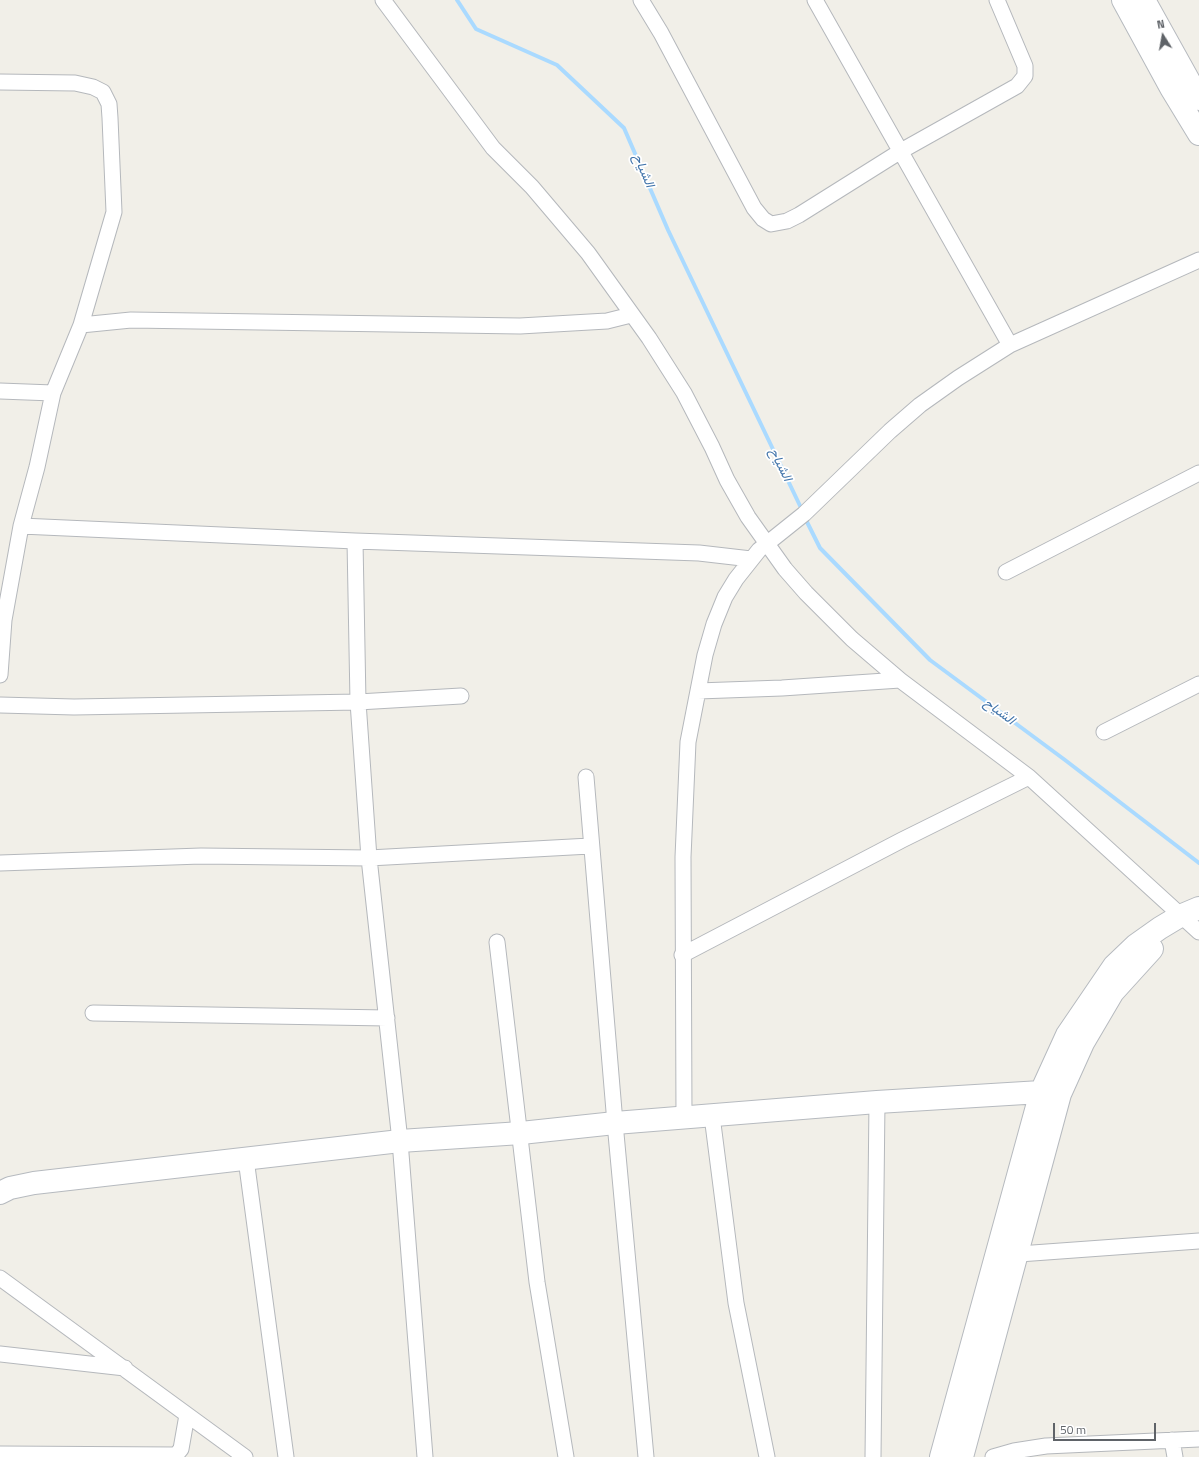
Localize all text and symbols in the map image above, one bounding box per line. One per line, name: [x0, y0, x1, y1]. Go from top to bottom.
north arrow: [1143, 16, 1183, 56]
text: N: [1155, 16, 1166, 33]
water label: الشياح: [629, 152, 657, 190]
water label: الشياح: [765, 446, 795, 484]
water label: الشياح: [981, 695, 1017, 729]
scale bar: [1055, 1415, 1158, 1441]
text: 50 m: [1060, 1420, 1086, 1439]

